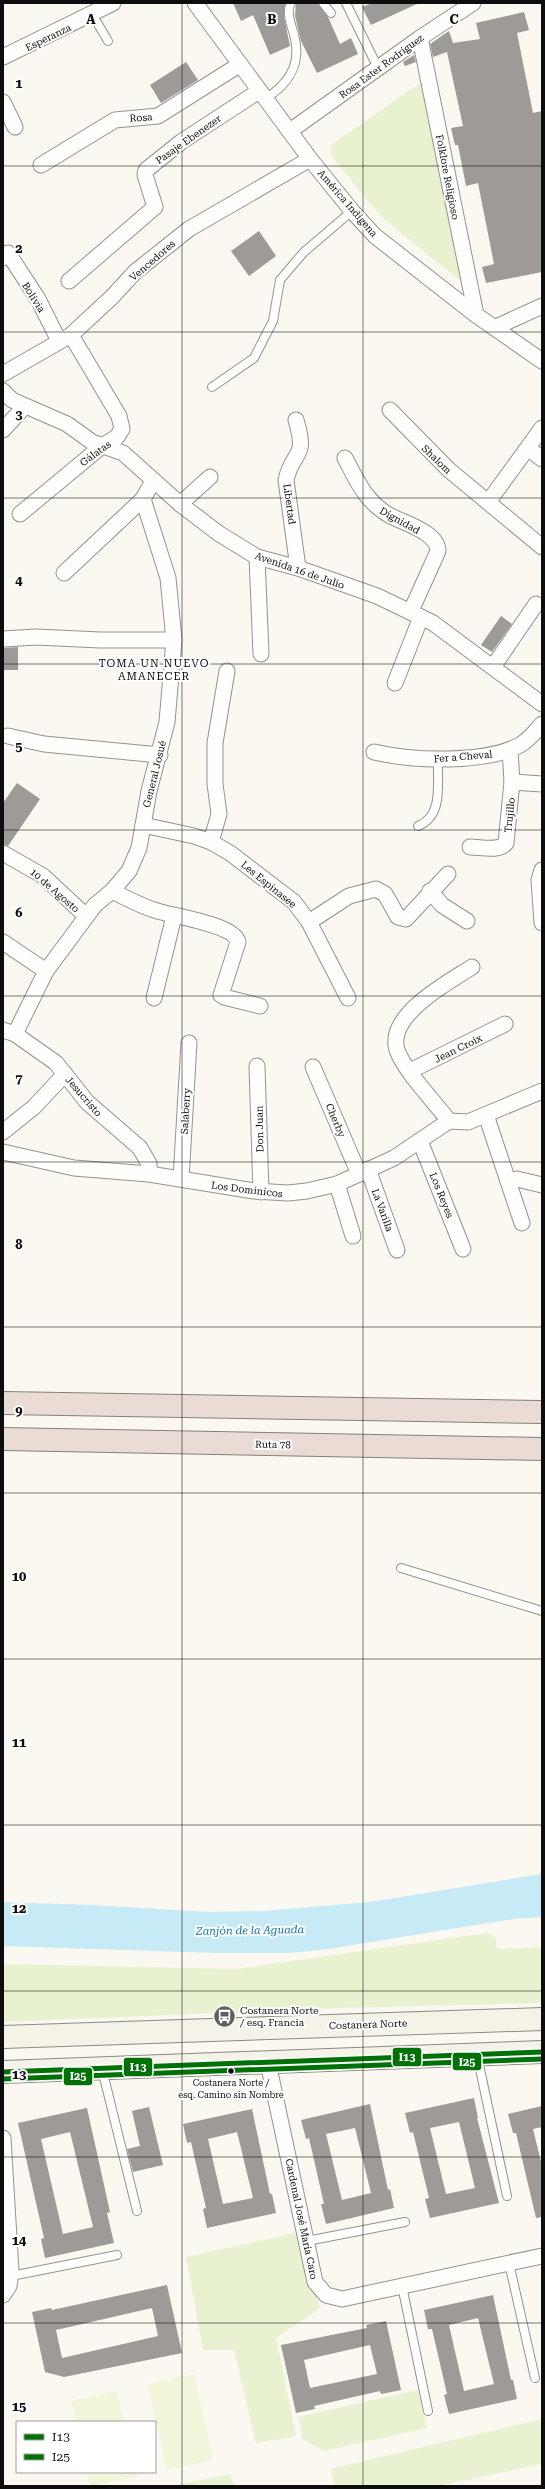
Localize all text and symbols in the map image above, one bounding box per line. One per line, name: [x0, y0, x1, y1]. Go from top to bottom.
text: A: [86, 12, 96, 27]
text: B: [267, 12, 277, 27]
text: C: [449, 12, 459, 27]
street label: Esperanza: [24, 21, 73, 53]
street label: Rosa Ester Rodríguez: [337, 32, 426, 101]
text: 1: [15, 76, 23, 91]
street label: Rosa: [129, 111, 153, 124]
street label: Pasaje Ebenezer: [153, 113, 223, 166]
street label: Folklore Religioso: [434, 134, 461, 221]
street label: América Indígena: [316, 168, 380, 239]
street label: Vencedores: [127, 238, 177, 283]
text: 2: [15, 241, 23, 256]
street label: Bolivia: [20, 280, 47, 315]
text: 3: [15, 407, 23, 422]
street label: Gálatas: [78, 438, 113, 468]
street label: Shalom: [420, 443, 454, 476]
street label: Libertad: [281, 483, 298, 526]
street label: Dignidad: [378, 505, 422, 536]
street label: Avenida 16 de Julio: [254, 550, 346, 591]
text: 4: [15, 573, 23, 588]
district label: TOMA UN NUEVO AMANECER: [98, 657, 210, 683]
text: 5: [15, 739, 23, 754]
street label: General Josué: [141, 739, 168, 809]
street label: Fer a Cheval: [433, 748, 493, 765]
street label: Trujillo: [502, 797, 517, 833]
street label: Les Espinasee: [239, 859, 299, 910]
street label: 10 de Agosto: [28, 866, 81, 915]
text: 6: [15, 905, 23, 920]
street label: Jean Croix: [433, 1032, 484, 1065]
text: 7: [15, 1071, 23, 1086]
street label: Jesucristo: [63, 1074, 104, 1119]
street label: Salaberry: [179, 1087, 192, 1135]
street label: Cherby: [324, 1102, 348, 1139]
street label: Don Juan: [254, 1105, 265, 1152]
street label: Los Reyes: [427, 1171, 456, 1220]
street label: Los Dominicos: [211, 1180, 284, 1199]
street label: La Varilla: [370, 1187, 396, 1234]
text: 8: [15, 1237, 23, 1252]
text: 9: [15, 1403, 23, 1418]
street label: Ruta 78: [255, 1439, 291, 1450]
text: 10: [12, 1569, 26, 1584]
text: 11: [12, 1735, 26, 1750]
text: 12: [12, 1901, 26, 1916]
water label: Zanjón de la Aguada: [195, 1923, 305, 1938]
bus stop icon: Costanera Norte / esq. Francia: [212, 2003, 238, 2029]
place label: Costanera Norte / esq. Francia: [239, 2005, 319, 2028]
street label: Costanera Norte: [329, 2018, 408, 2031]
line badge: I13: [392, 2047, 422, 2067]
text: I13: [399, 2051, 415, 2064]
line badge: I25: [452, 2052, 482, 2071]
text: I25: [459, 2056, 475, 2069]
line badge: I13: [123, 2057, 153, 2077]
text: I13: [130, 2061, 146, 2074]
marker: Costanera Norte / esq. Camino sin Nombre: [226, 2066, 236, 2076]
text: 13: [12, 2067, 26, 2082]
line badge: I25: [63, 2067, 93, 2086]
text: I25: [70, 2070, 86, 2083]
place label: Costanera Norte / esq. Camino sin Nombre: [178, 2078, 284, 2100]
street label: Cardenal José María Caro: [283, 2158, 320, 2281]
text: 14: [12, 2233, 27, 2248]
text: 15: [12, 2399, 26, 2414]
legend: [16, 2421, 156, 2473]
text: I13: [52, 2430, 70, 2444]
text: I25: [52, 2450, 70, 2464]

